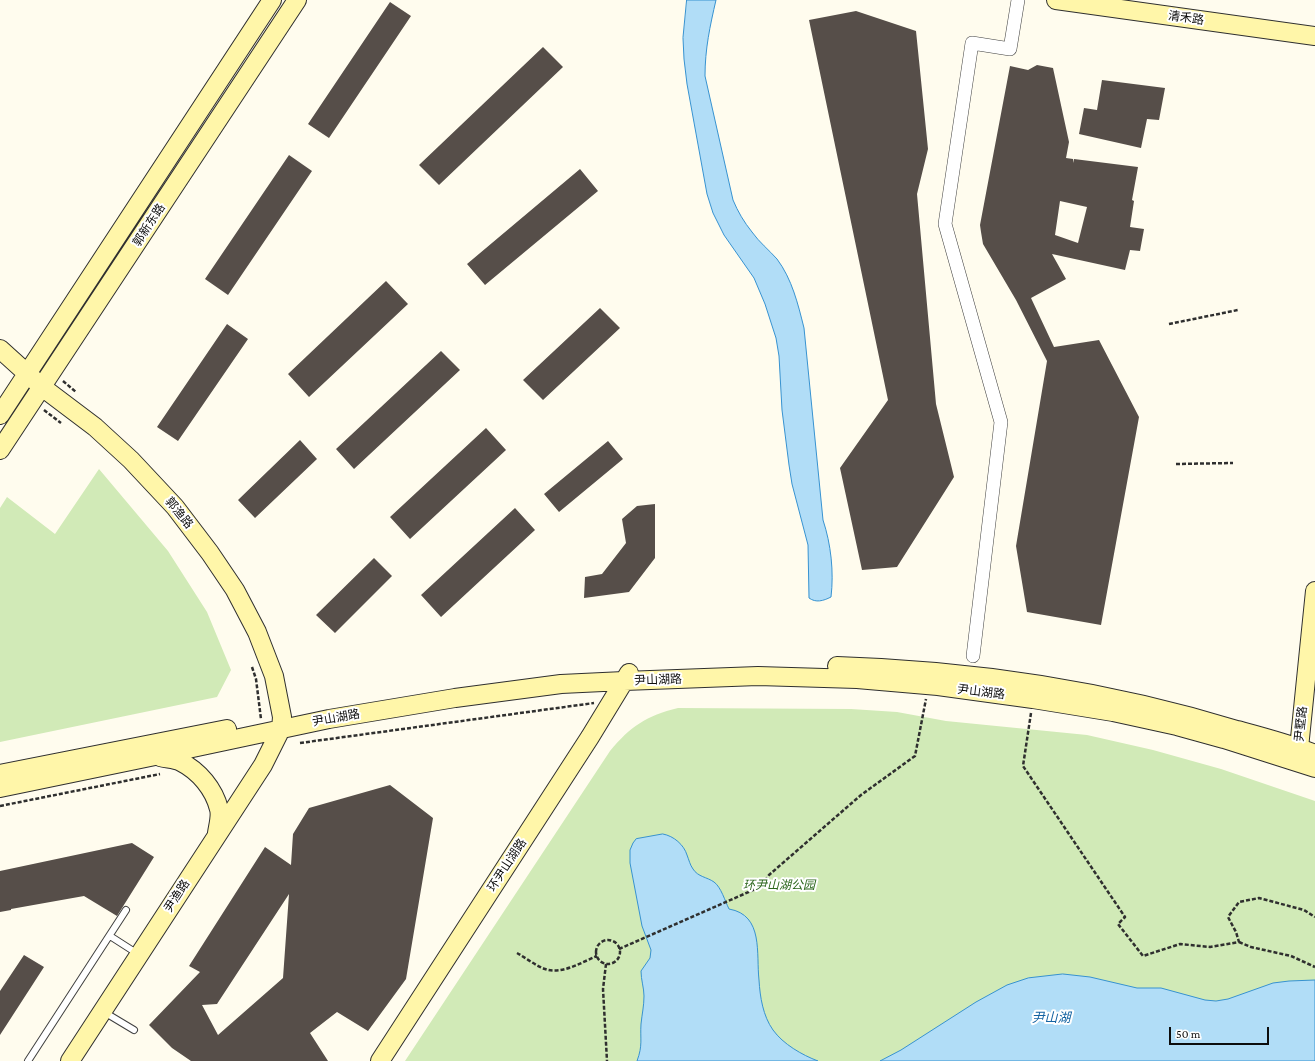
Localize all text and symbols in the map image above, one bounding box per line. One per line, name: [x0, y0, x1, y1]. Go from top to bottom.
street label: 清禾路: [1167, 8, 1205, 28]
street label: 郭新东路: [130, 201, 168, 249]
street label: 郭渔路: [162, 494, 196, 532]
street label: 尹山湖路: [634, 672, 682, 688]
street label: 尹山湖路: [956, 682, 1006, 702]
street label: 尹墅路: [1292, 705, 1310, 743]
street label: 尹山湖路: [311, 707, 361, 729]
street label: 环尹山湖路: [485, 836, 529, 894]
street label: 尹渔路: [161, 877, 193, 915]
park label: 环尹山湖公园: [743, 878, 815, 892]
water label: 尹山湖: [1032, 1010, 1070, 1026]
scale bar: [1171, 1019, 1271, 1045]
text: 50 m: [1176, 1027, 1200, 1041]

